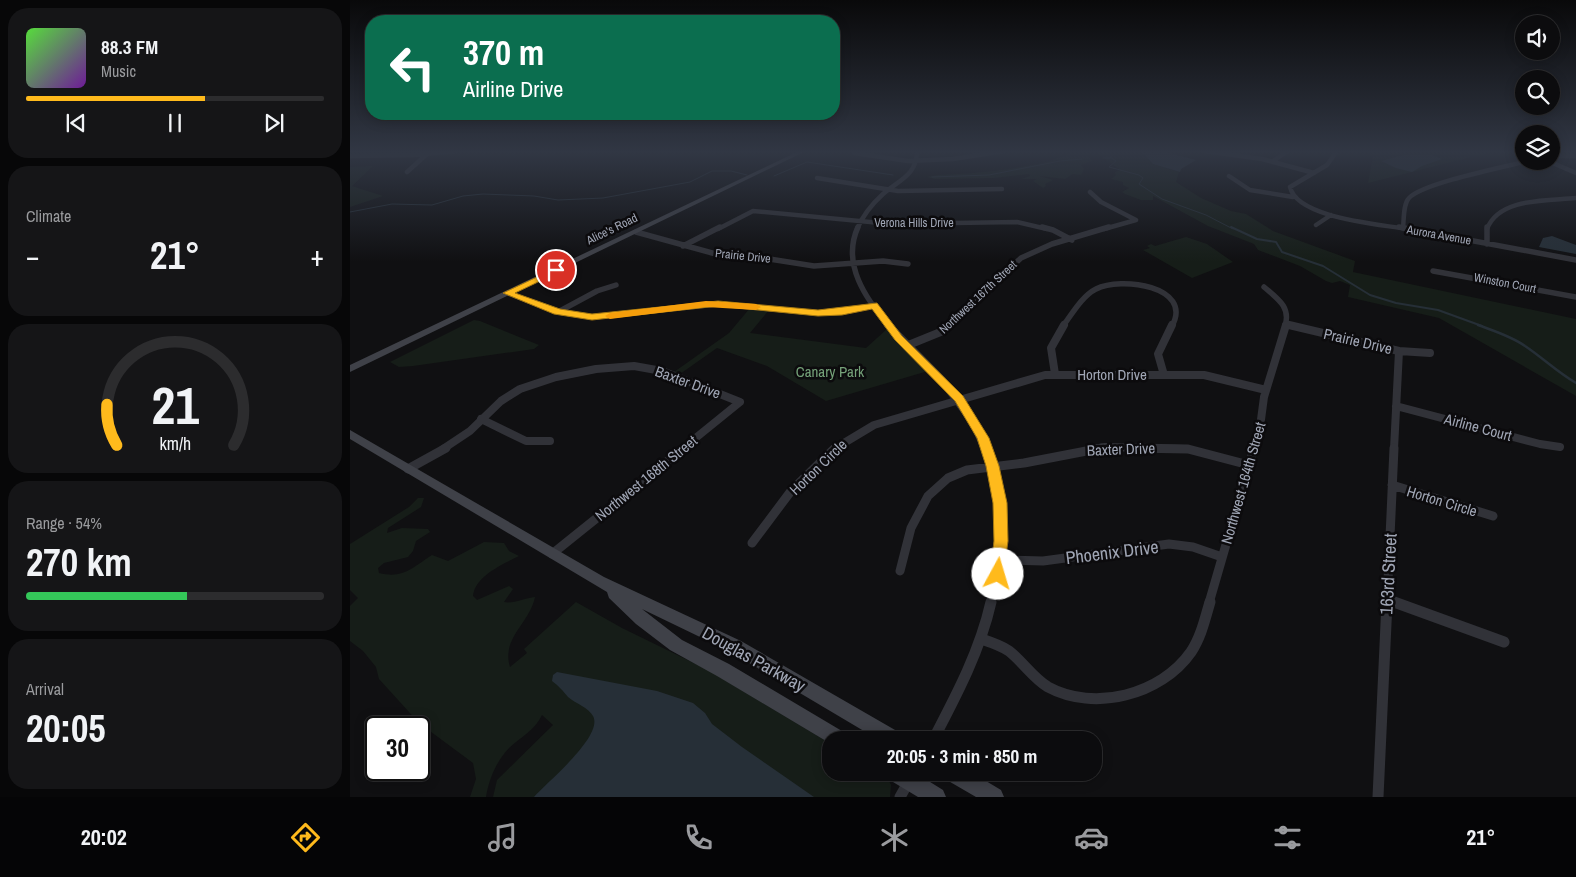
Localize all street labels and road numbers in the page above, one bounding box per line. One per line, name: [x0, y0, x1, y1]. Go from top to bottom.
street label: Alice's Road: [583, 210, 640, 249]
street label: Verona Hills Drive: [874, 215, 954, 231]
street label: Aurora Avenue: [1405, 221, 1472, 249]
street label: Prairie Drive: [714, 245, 772, 267]
street label: Northwest 167th Street: [936, 257, 1020, 337]
street label: Winston Court: [1473, 269, 1538, 297]
street label: Prairie Drive: [1322, 323, 1394, 359]
street label: Baxter Drive: [652, 360, 724, 404]
street label: Horton Drive: [1077, 364, 1147, 385]
street label: Airline Court: [1441, 408, 1515, 446]
street label: Northwest 164th Street: [1216, 419, 1271, 546]
street label: Northwest 168th Street: [591, 430, 702, 526]
street label: Horton Circle: [785, 434, 851, 500]
street label: Baxter Drive: [1086, 437, 1156, 461]
street label: Horton Circle: [1404, 480, 1480, 522]
street label: 163rd Street: [1373, 533, 1403, 615]
street label: Phoenix Drive: [1064, 534, 1160, 570]
street label: Douglas Parkway: [698, 620, 811, 698]

